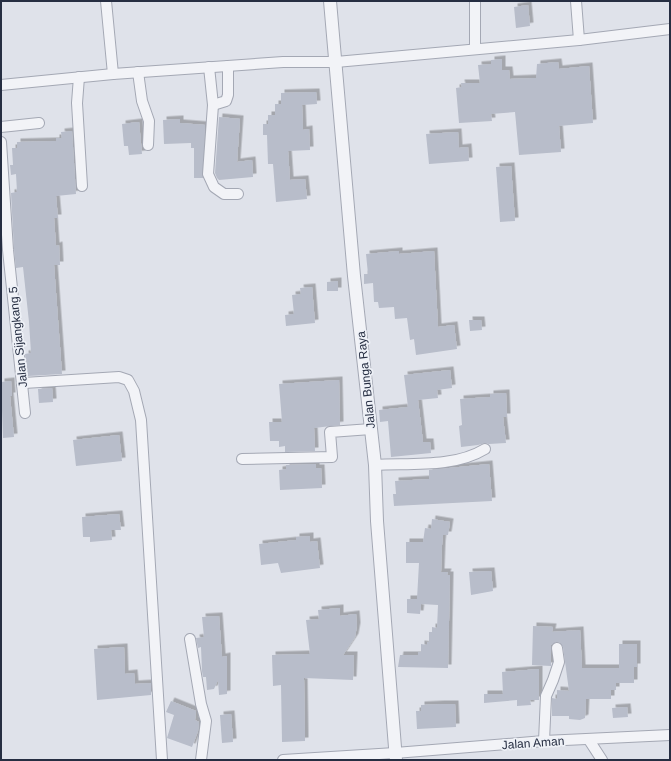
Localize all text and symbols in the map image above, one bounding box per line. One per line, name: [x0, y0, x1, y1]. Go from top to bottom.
street label: Jalan Sijangkang 5: [6, 286, 30, 388]
street label: Jalan Bunga Raya: [354, 330, 378, 430]
street label: Jalan Aman: [501, 734, 565, 752]

